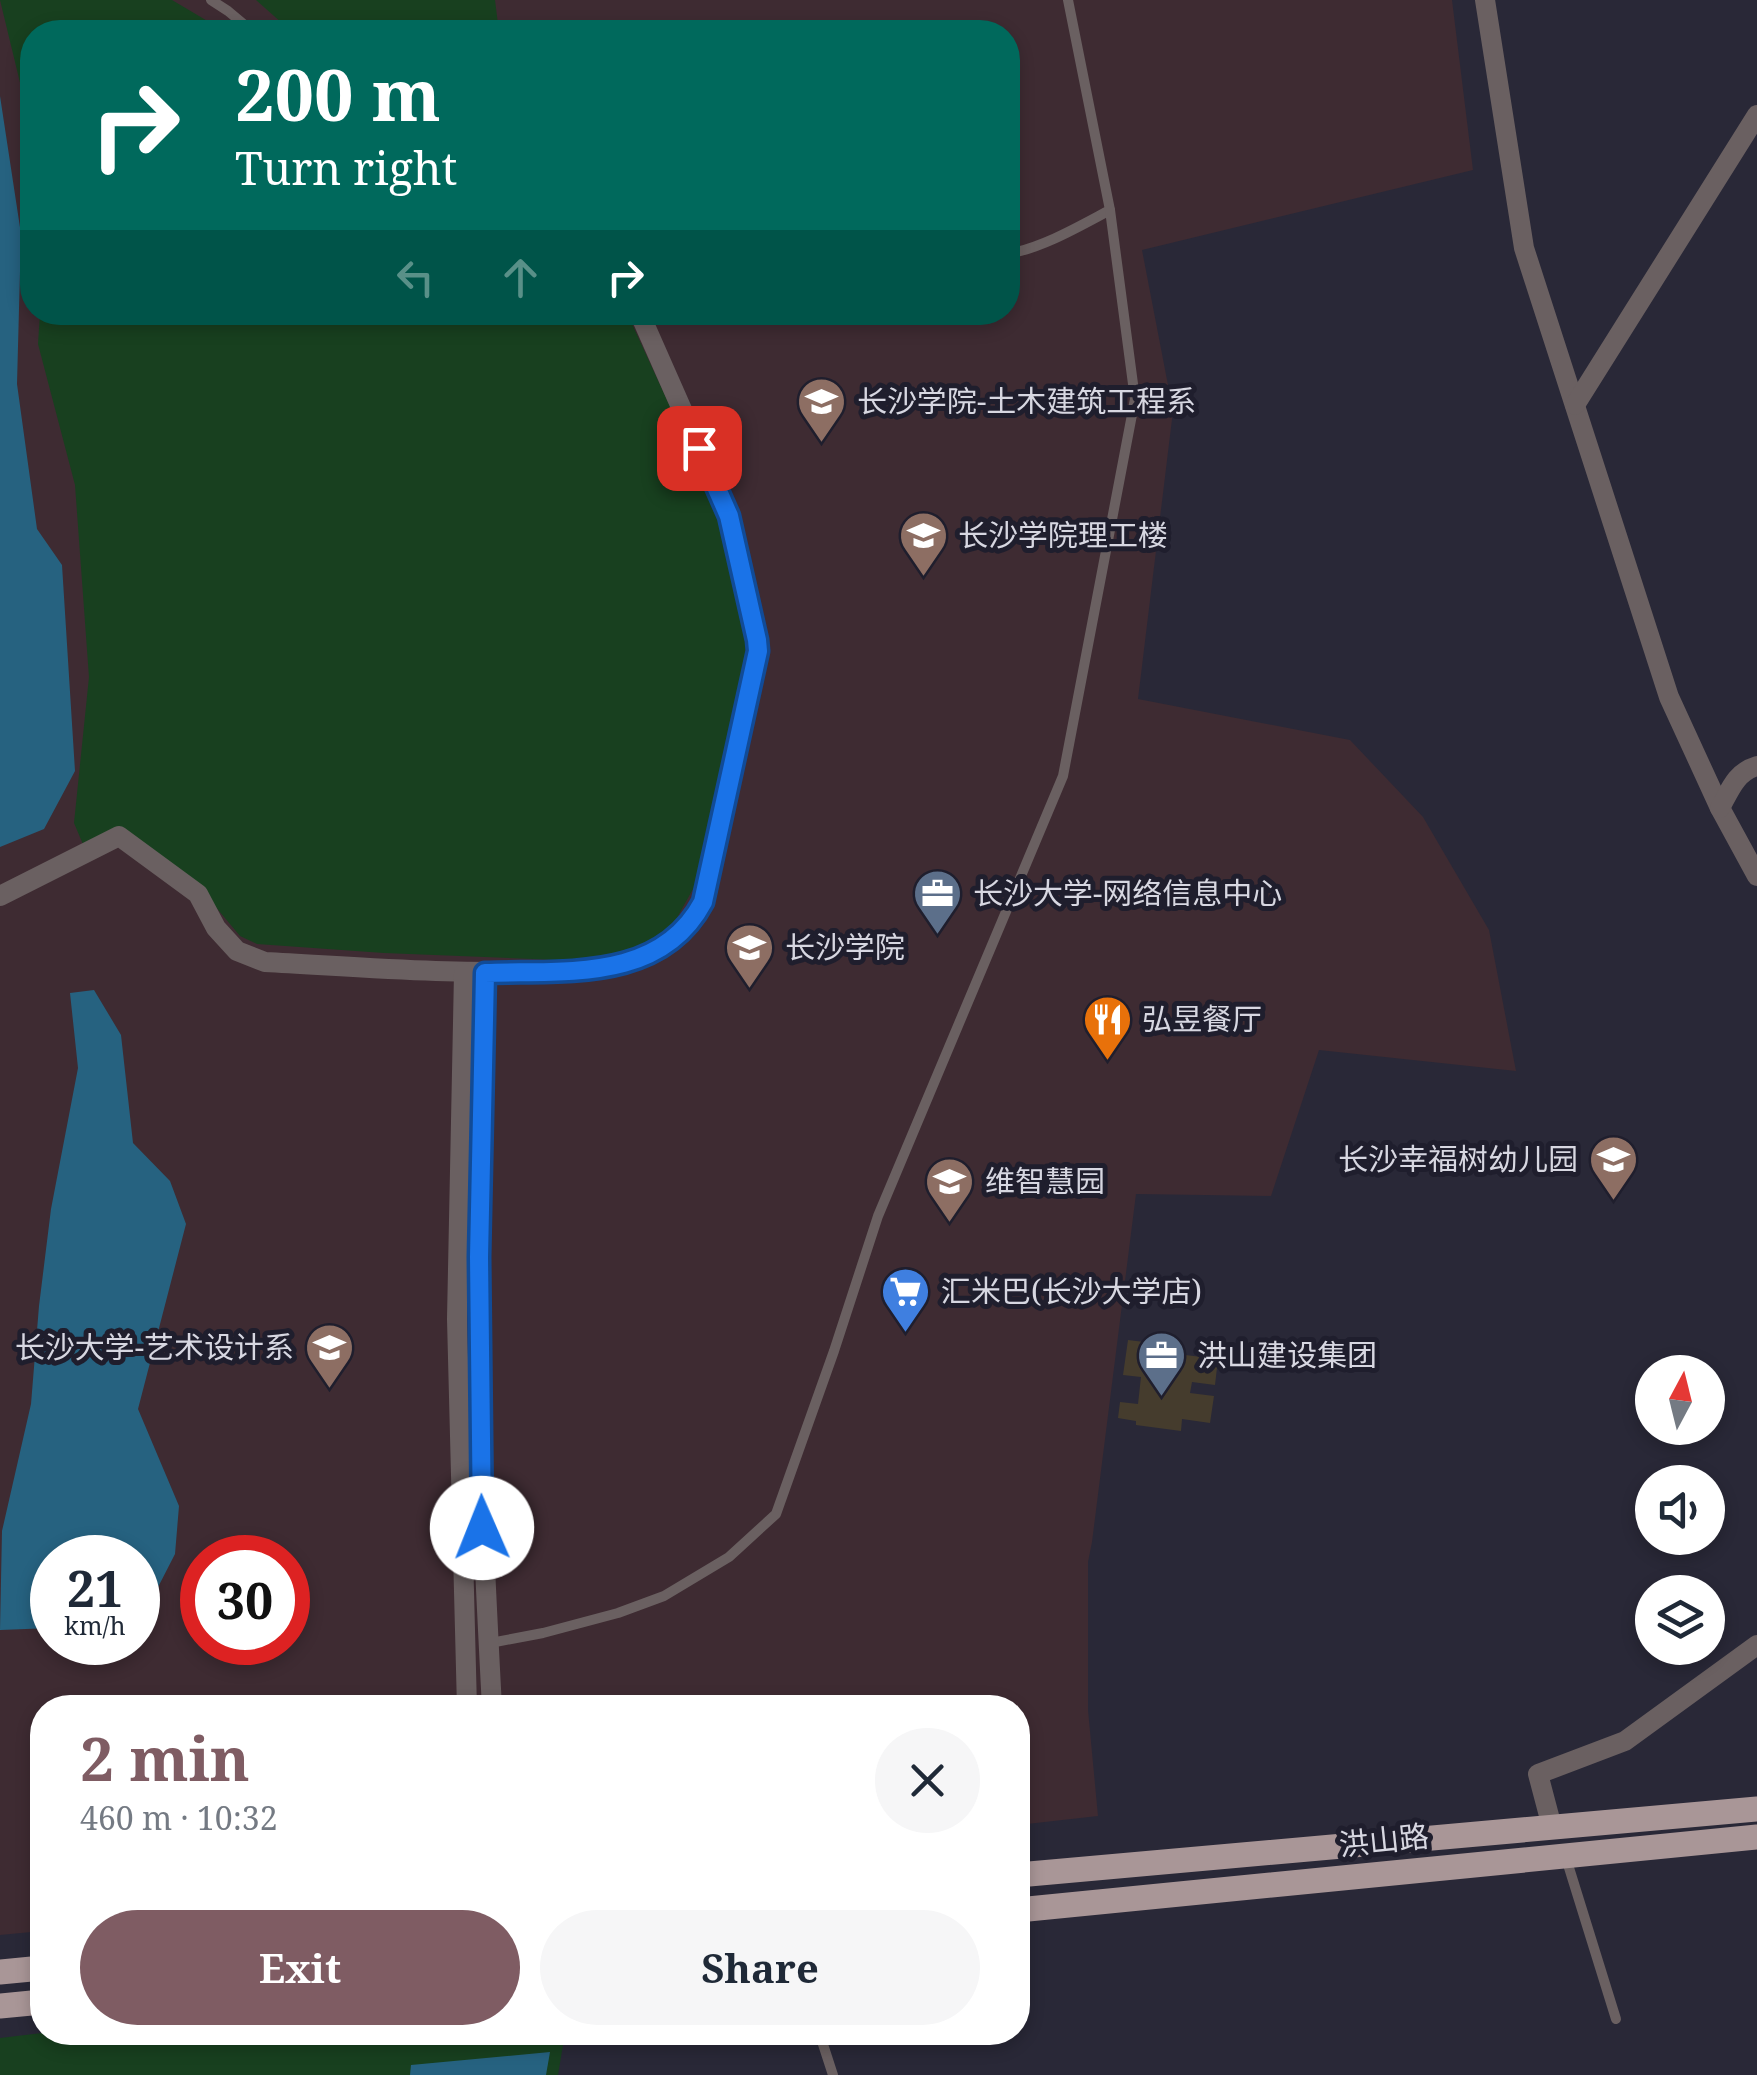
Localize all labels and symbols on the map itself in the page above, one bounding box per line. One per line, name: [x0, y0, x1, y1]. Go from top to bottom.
school or university icon: 长沙学院-土木建筑工程系: [796, 376, 848, 444]
place label: 长沙学院-土木建筑工程系: [857, 380, 1196, 421]
pin: [657, 406, 742, 491]
school or university icon: 长沙学院理工楼: [897, 510, 949, 578]
place label: 长沙学院理工楼: [958, 514, 1168, 555]
office icon: 长沙大学-网络信息中心: [912, 868, 964, 936]
place label: 长沙大学-网络信息中心: [973, 872, 1282, 913]
school or university icon: 长沙学院: [724, 922, 776, 990]
place label: 长沙学院: [785, 926, 905, 967]
restaurant icon: 弘昱餐厅: [1081, 994, 1133, 1062]
place label: 弘昱餐厅: [1142, 998, 1262, 1039]
school or university icon: 长沙幸福树幼儿园: [1587, 1134, 1639, 1202]
place label: 长沙幸福树幼儿园: [1338, 1138, 1578, 1179]
school or university icon: 维智慧园: [924, 1156, 976, 1224]
place label: 维智慧园: [985, 1160, 1105, 1201]
supermarket icon: 汇米巴(长沙大学店): [880, 1266, 932, 1334]
place label: 汇米巴(长沙大学店): [941, 1270, 1202, 1311]
school or university icon: 长沙大学-艺术设计系: [303, 1322, 355, 1390]
place label: 长沙大学-艺术设计系: [15, 1326, 294, 1367]
office icon: 洪山建设集团: [1136, 1330, 1188, 1398]
place label: 洪山建设集团: [1197, 1334, 1377, 1375]
north arrow: [1635, 1355, 1725, 1445]
position arrow: [430, 1476, 534, 1580]
speed limit sign: 30: [180, 1535, 310, 1665]
street label: 洪山路: [1337, 1814, 1431, 1865]

